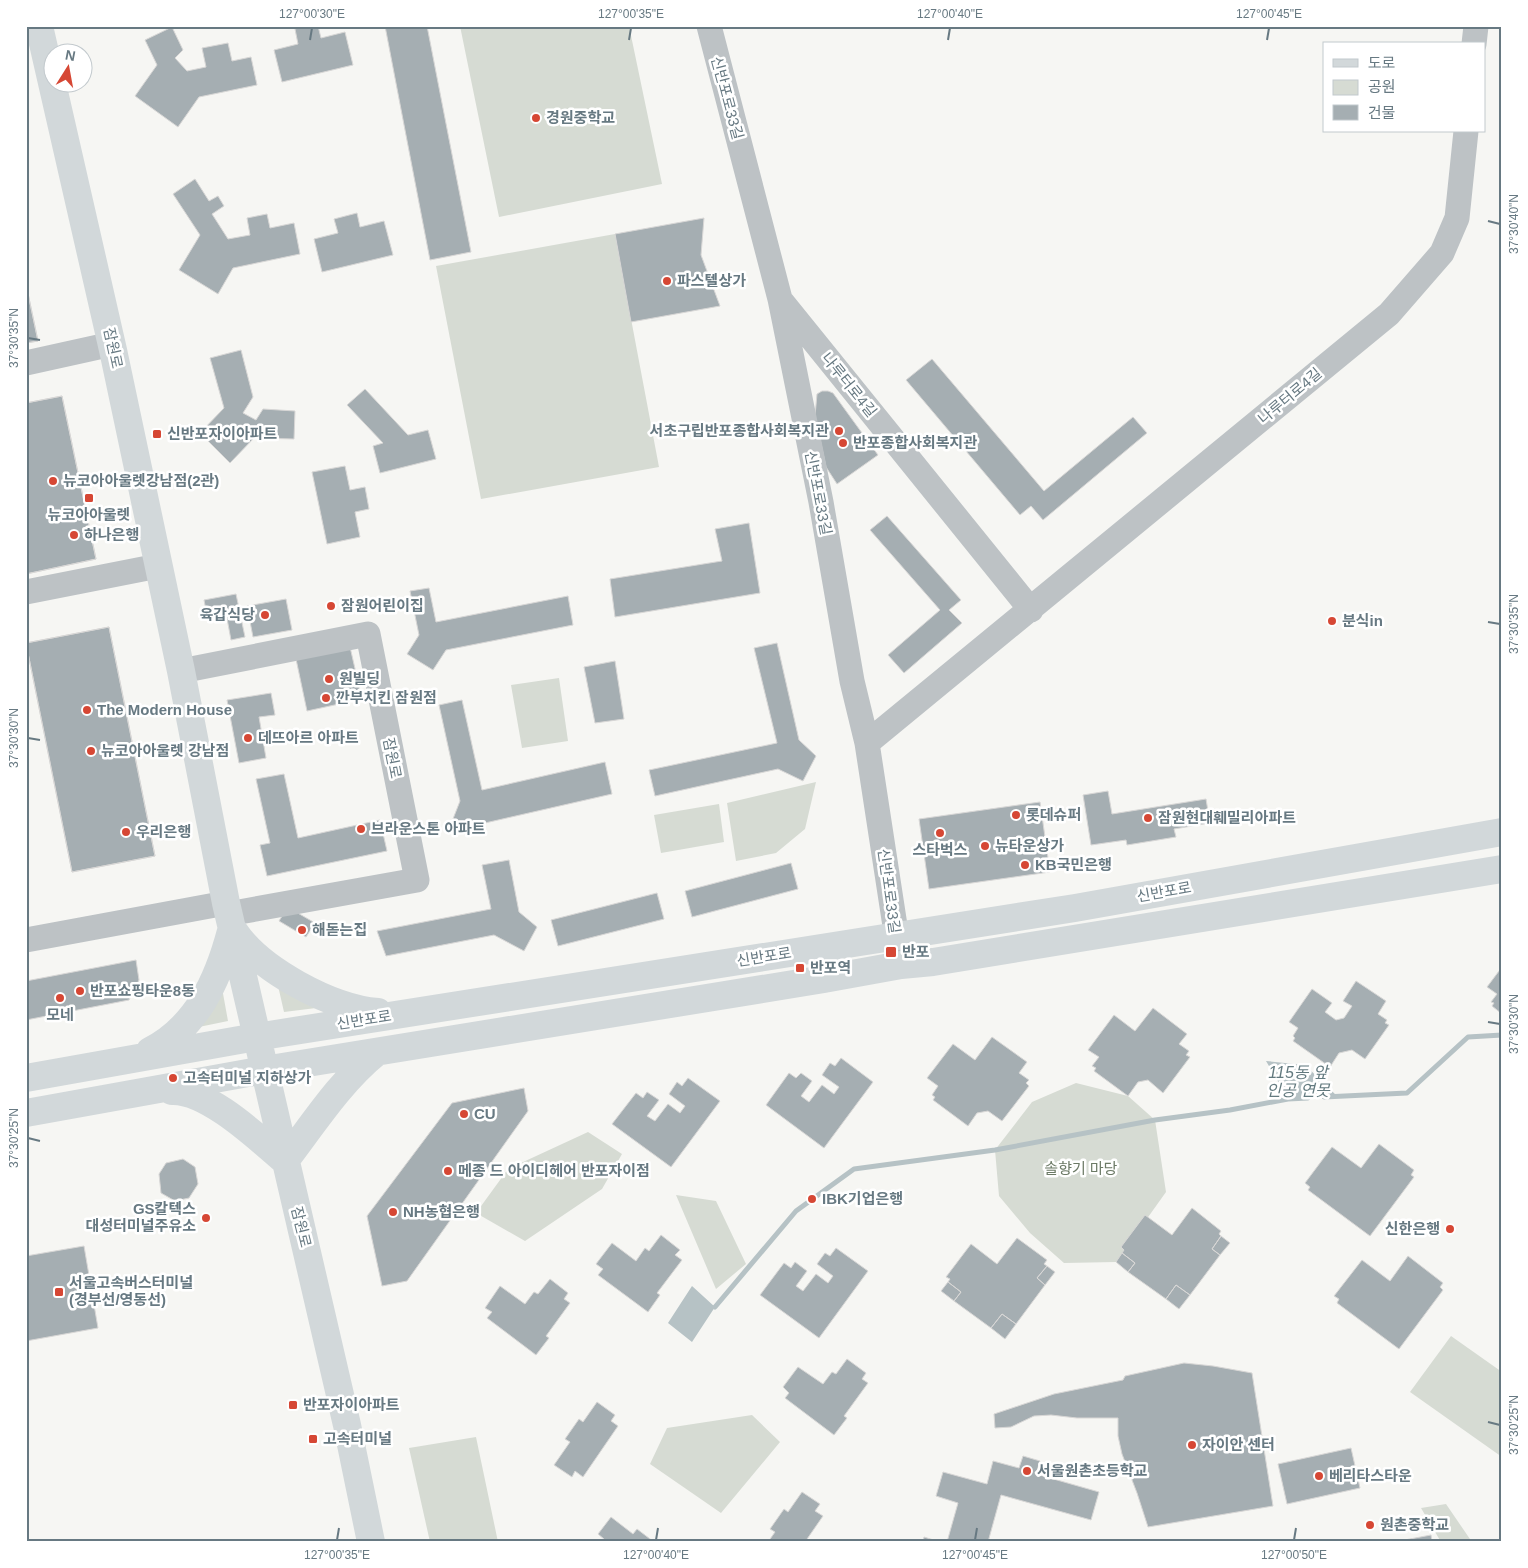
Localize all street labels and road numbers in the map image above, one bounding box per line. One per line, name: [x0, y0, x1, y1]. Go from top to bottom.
street label: 신반포로33길: [708, 54, 747, 141]
street label: 잠원로: [101, 326, 126, 370]
street label: 나루터로4길: [818, 349, 880, 420]
street label: 나루터로4길: [1255, 364, 1325, 427]
street label: 신반포로33길: [802, 449, 835, 537]
street label: 잠원로: [380, 736, 405, 780]
street label: 신반포로33길: [875, 847, 904, 935]
street label: 신반포로: [1135, 878, 1193, 905]
street label: 신반포로: [735, 944, 793, 969]
street label: 신반포로: [335, 1007, 393, 1032]
street label: 잠원로: [288, 1205, 315, 1249]

